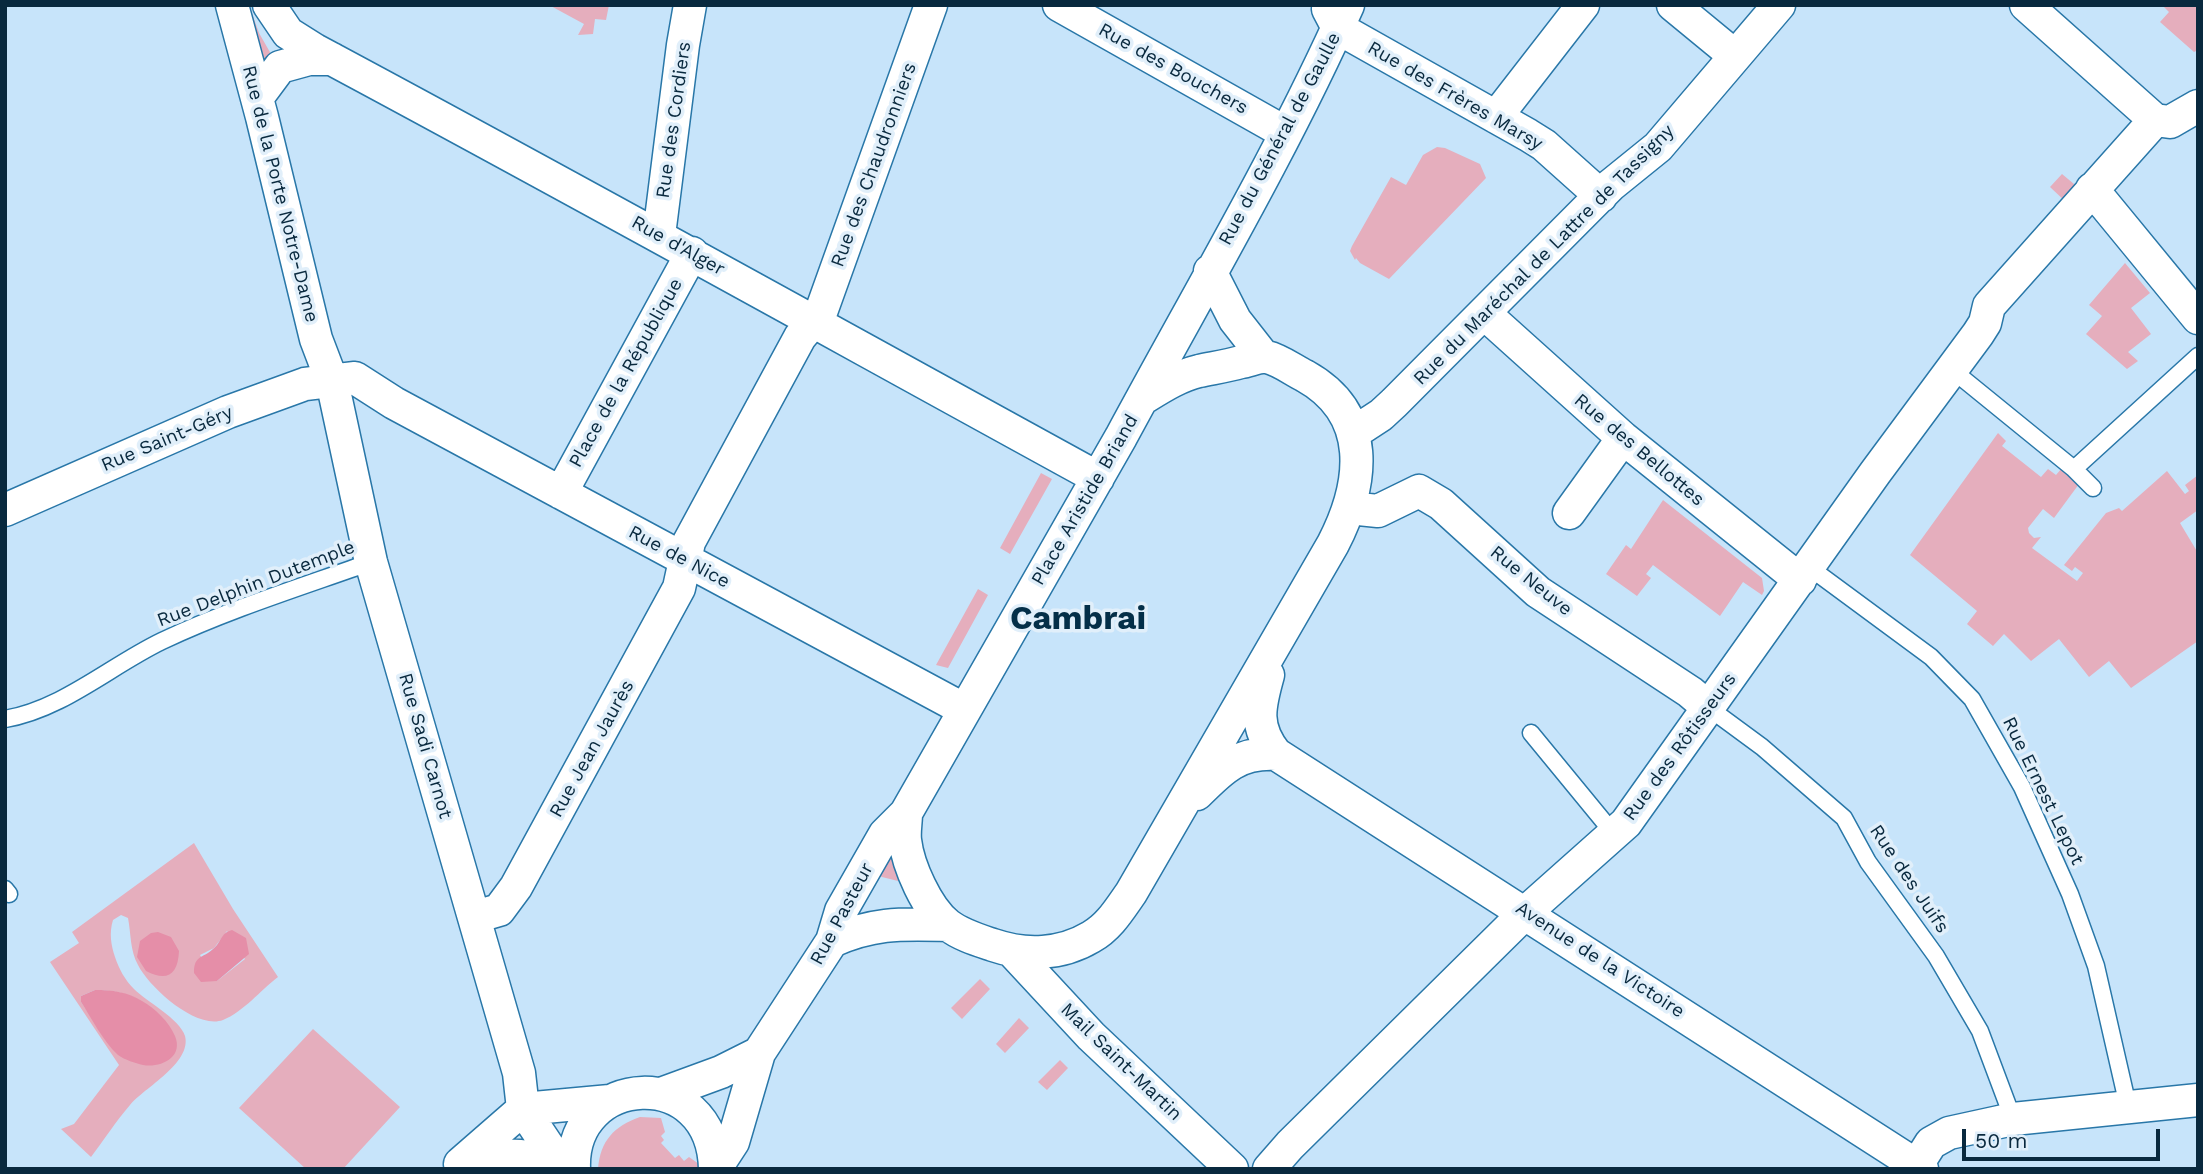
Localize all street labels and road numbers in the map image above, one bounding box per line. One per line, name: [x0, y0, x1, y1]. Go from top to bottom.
street label: Rue des Bouchers: [1094, 18, 1252, 120]
street label: Rue du Général de Gaulle: [1214, 29, 1346, 249]
street label: Rue des Frères Marsy: [1363, 36, 1547, 156]
street label: Rue des Cordiers: [652, 40, 696, 200]
street label: Rue des Chaudronniers: [826, 60, 922, 270]
street label: Rue de la Porte Notre-Dame: [237, 63, 323, 325]
street label: Rue du Maréchal de Lattre de Tassigny: [1409, 120, 1679, 390]
street label: Rue d'Alger: [627, 211, 729, 281]
street label: Place de la République: [564, 274, 688, 472]
street label: Rue des Bellottes: [1569, 389, 1709, 511]
street label: Rue Saint-Géry: [98, 401, 236, 477]
street label: Place Aristide Briand: [1027, 410, 1143, 590]
street label: Rue de Nice: [624, 521, 734, 593]
street label: Rue Delphin Dutemple: [154, 536, 358, 632]
street label: Rue Neuve: [1485, 541, 1577, 621]
street label: Rue des Rôtisseurs: [1619, 668, 1741, 826]
street label: Rue Sadi Carnot: [393, 671, 457, 821]
street label: Rue Jean Jaurès: [545, 676, 639, 822]
street label: Rue Ernest Lepot: [1997, 713, 2089, 869]
street label: Rue des Juifs: [1864, 820, 1954, 938]
street label: Rue Pasteur: [806, 859, 878, 969]
street label: Avenue de la Victoire: [1511, 897, 1689, 1023]
street label: Mail Saint-Martin: [1056, 998, 1186, 1126]

